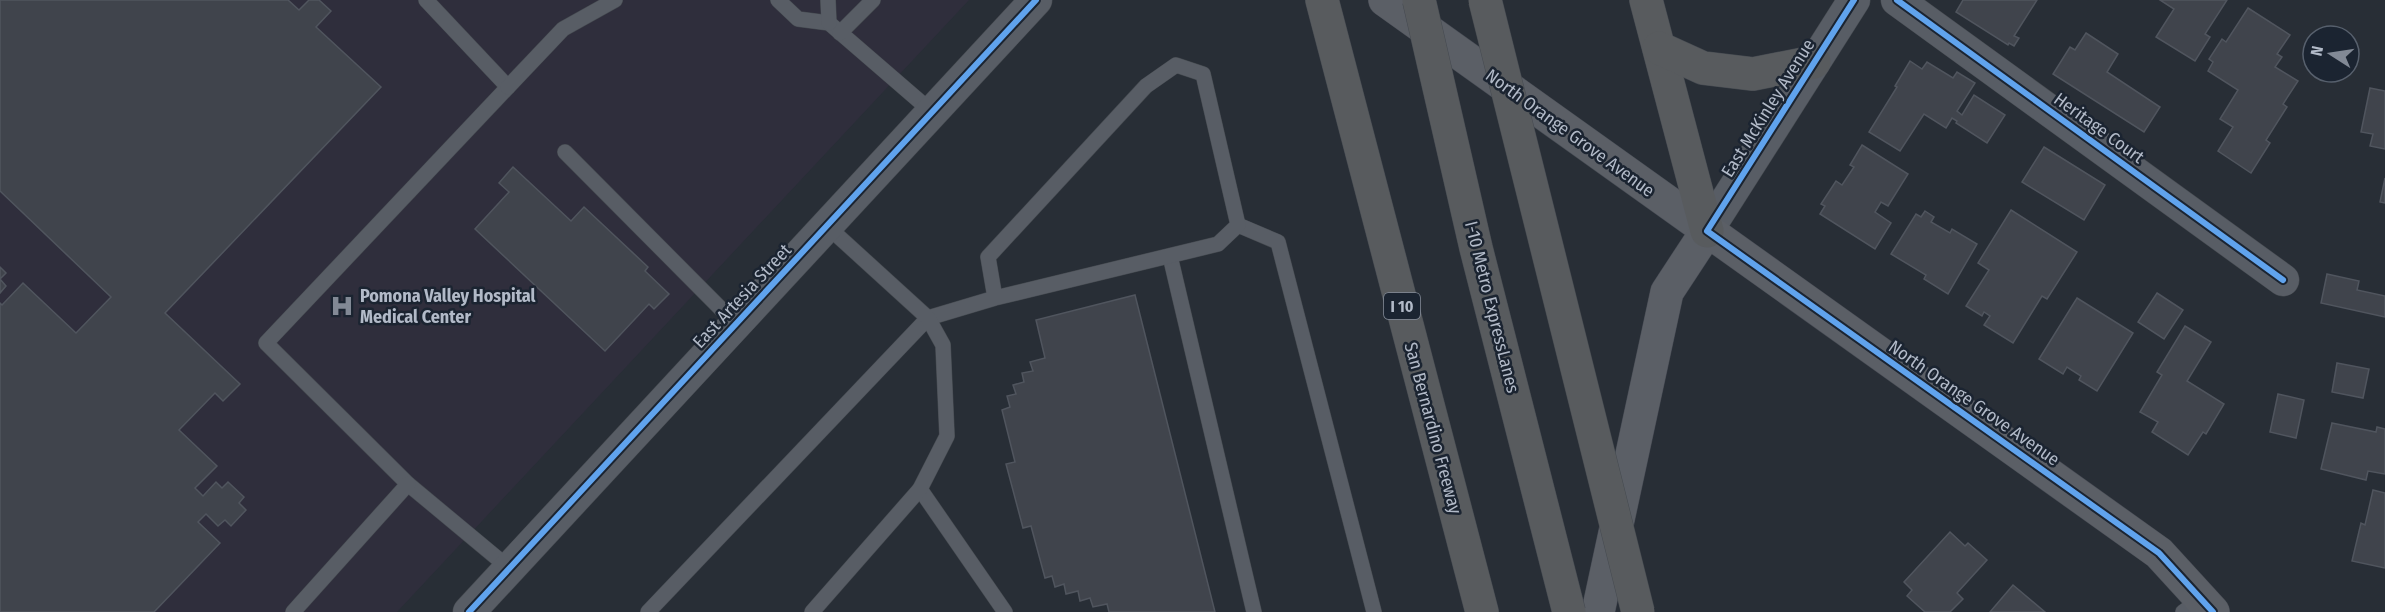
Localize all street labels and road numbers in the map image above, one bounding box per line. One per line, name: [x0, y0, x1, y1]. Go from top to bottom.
street label: East McKinley Avenue: [1717, 35, 1819, 181]
street label: North Orange Grove Avenue: [1481, 64, 1659, 202]
street label: Heritage Court: [2050, 88, 2148, 168]
street label: I-10 Metro ExpressLanes: [1460, 219, 1524, 395]
street label: East Artesia Street: [688, 239, 796, 353]
road number: I 10: [1384, 293, 1420, 319]
street label: North Orange Grove Avenue: [1884, 336, 2064, 470]
street label: San Bernardino Freeway: [1399, 340, 1467, 516]

